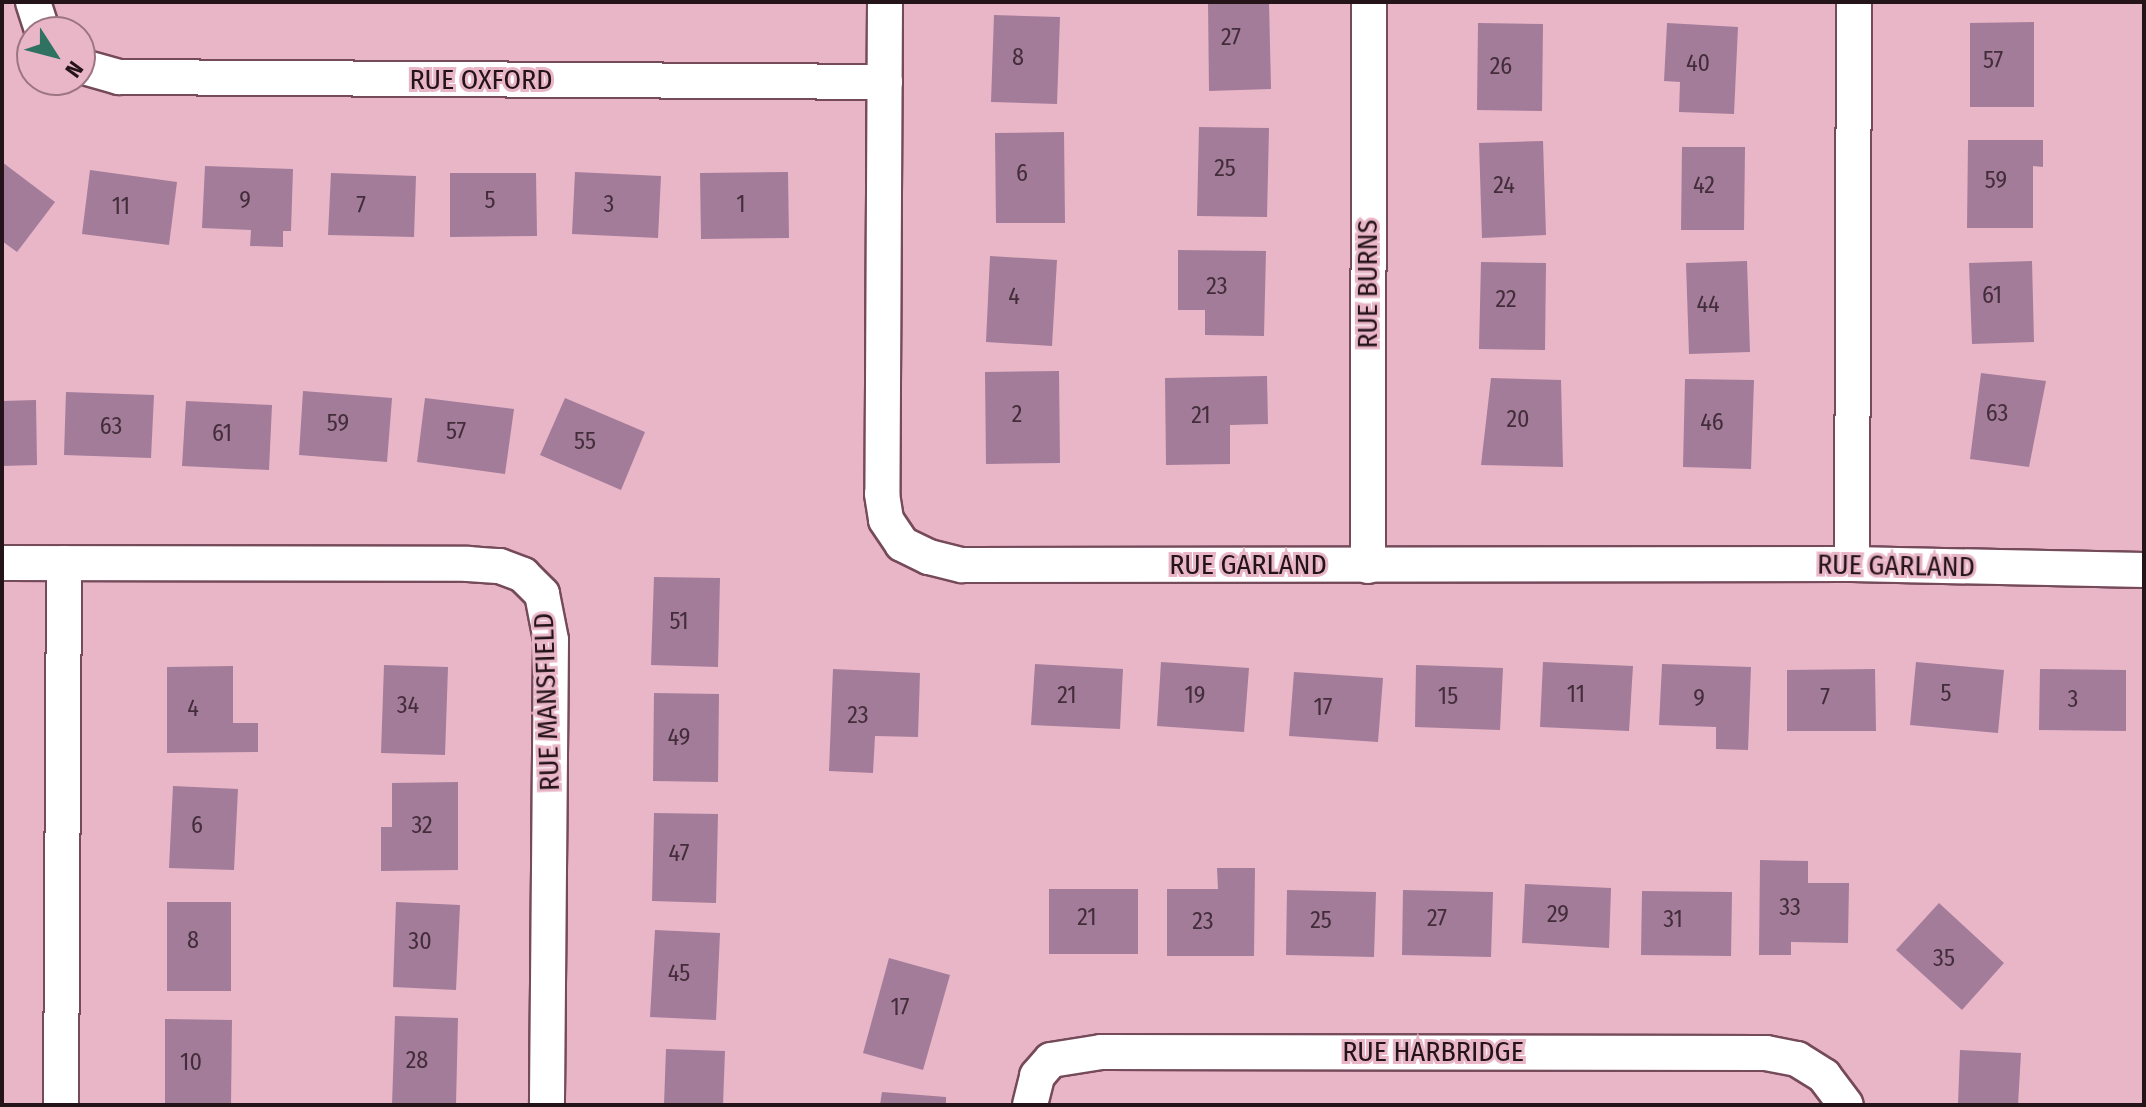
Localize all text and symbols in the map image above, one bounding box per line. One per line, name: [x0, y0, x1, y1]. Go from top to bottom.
north arrow: [16, 16, 96, 96]
house number: 27: [1221, 24, 1241, 52]
house number: 8: [1012, 44, 1024, 72]
house number: 57: [1983, 47, 2003, 75]
house number: 40: [1686, 50, 1710, 78]
house number: 26: [1490, 53, 1512, 81]
text: N: [59, 56, 89, 82]
street label: RUE OXFORD: [410, 63, 552, 97]
house number: 25: [1214, 155, 1236, 183]
house number: 6: [1016, 160, 1028, 188]
house number: 59: [1985, 167, 2007, 195]
house number: 24: [1493, 172, 1515, 200]
house number: 42: [1693, 172, 1715, 200]
house number: 9: [239, 187, 251, 215]
house number: 5: [484, 187, 496, 215]
house number: 3: [604, 191, 614, 219]
house number: 1: [736, 191, 746, 219]
house number: 7: [356, 192, 366, 220]
house number: 11: [112, 193, 130, 221]
street label: RUE BURNS: [1351, 219, 1385, 349]
house number: 23: [1206, 273, 1228, 301]
house number: 61: [1982, 282, 2002, 310]
house number: 4: [1008, 283, 1020, 311]
house number: 22: [1495, 286, 1517, 314]
house number: 44: [1696, 291, 1720, 319]
house number: 63: [1986, 400, 2008, 428]
house number: 2: [1012, 401, 1022, 429]
house number: 21: [1191, 402, 1211, 430]
house number: 20: [1506, 406, 1530, 434]
house number: 46: [1700, 409, 1724, 437]
house number: 59: [327, 410, 349, 438]
house number: 63: [100, 413, 122, 441]
house number: 57: [446, 418, 466, 446]
house number: 61: [212, 420, 232, 448]
house number: 55: [574, 428, 596, 456]
street label: RUE GARLAND: [1169, 548, 1327, 582]
street label: RUE GARLAND: [1817, 548, 1975, 584]
house number: 51: [669, 608, 689, 636]
street label: RUE MANSFIELD: [527, 612, 567, 792]
house number: 5: [1940, 680, 1952, 708]
house number: 11: [1567, 681, 1585, 709]
house number: 21: [1057, 682, 1077, 710]
house number: 19: [1184, 682, 1206, 710]
house number: 15: [1438, 683, 1458, 711]
house number: 7: [1820, 684, 1830, 712]
house number: 9: [1693, 685, 1705, 713]
house number: 3: [2068, 686, 2078, 714]
house number: 34: [397, 692, 419, 720]
house number: 17: [1313, 694, 1333, 722]
house number: 4: [187, 695, 199, 723]
house number: 23: [847, 702, 869, 730]
house number: 49: [668, 724, 690, 752]
house number: 6: [191, 812, 203, 840]
house number: 32: [411, 812, 433, 840]
house number: 47: [669, 840, 689, 868]
house number: 33: [1779, 894, 1801, 922]
house number: 29: [1547, 901, 1569, 929]
house number: 21: [1077, 904, 1097, 932]
house number: 27: [1427, 905, 1447, 933]
house number: 31: [1663, 906, 1683, 934]
house number: 25: [1310, 907, 1332, 935]
house number: 23: [1192, 908, 1214, 936]
house number: 8: [187, 927, 199, 955]
house number: 30: [408, 928, 432, 956]
house number: 35: [1933, 945, 1955, 973]
house number: 45: [668, 960, 690, 988]
house number: 17: [890, 994, 910, 1022]
street label: RUE HARBRIDGE: [1342, 1035, 1524, 1069]
house number: 28: [406, 1047, 428, 1075]
house number: 10: [180, 1049, 202, 1077]

